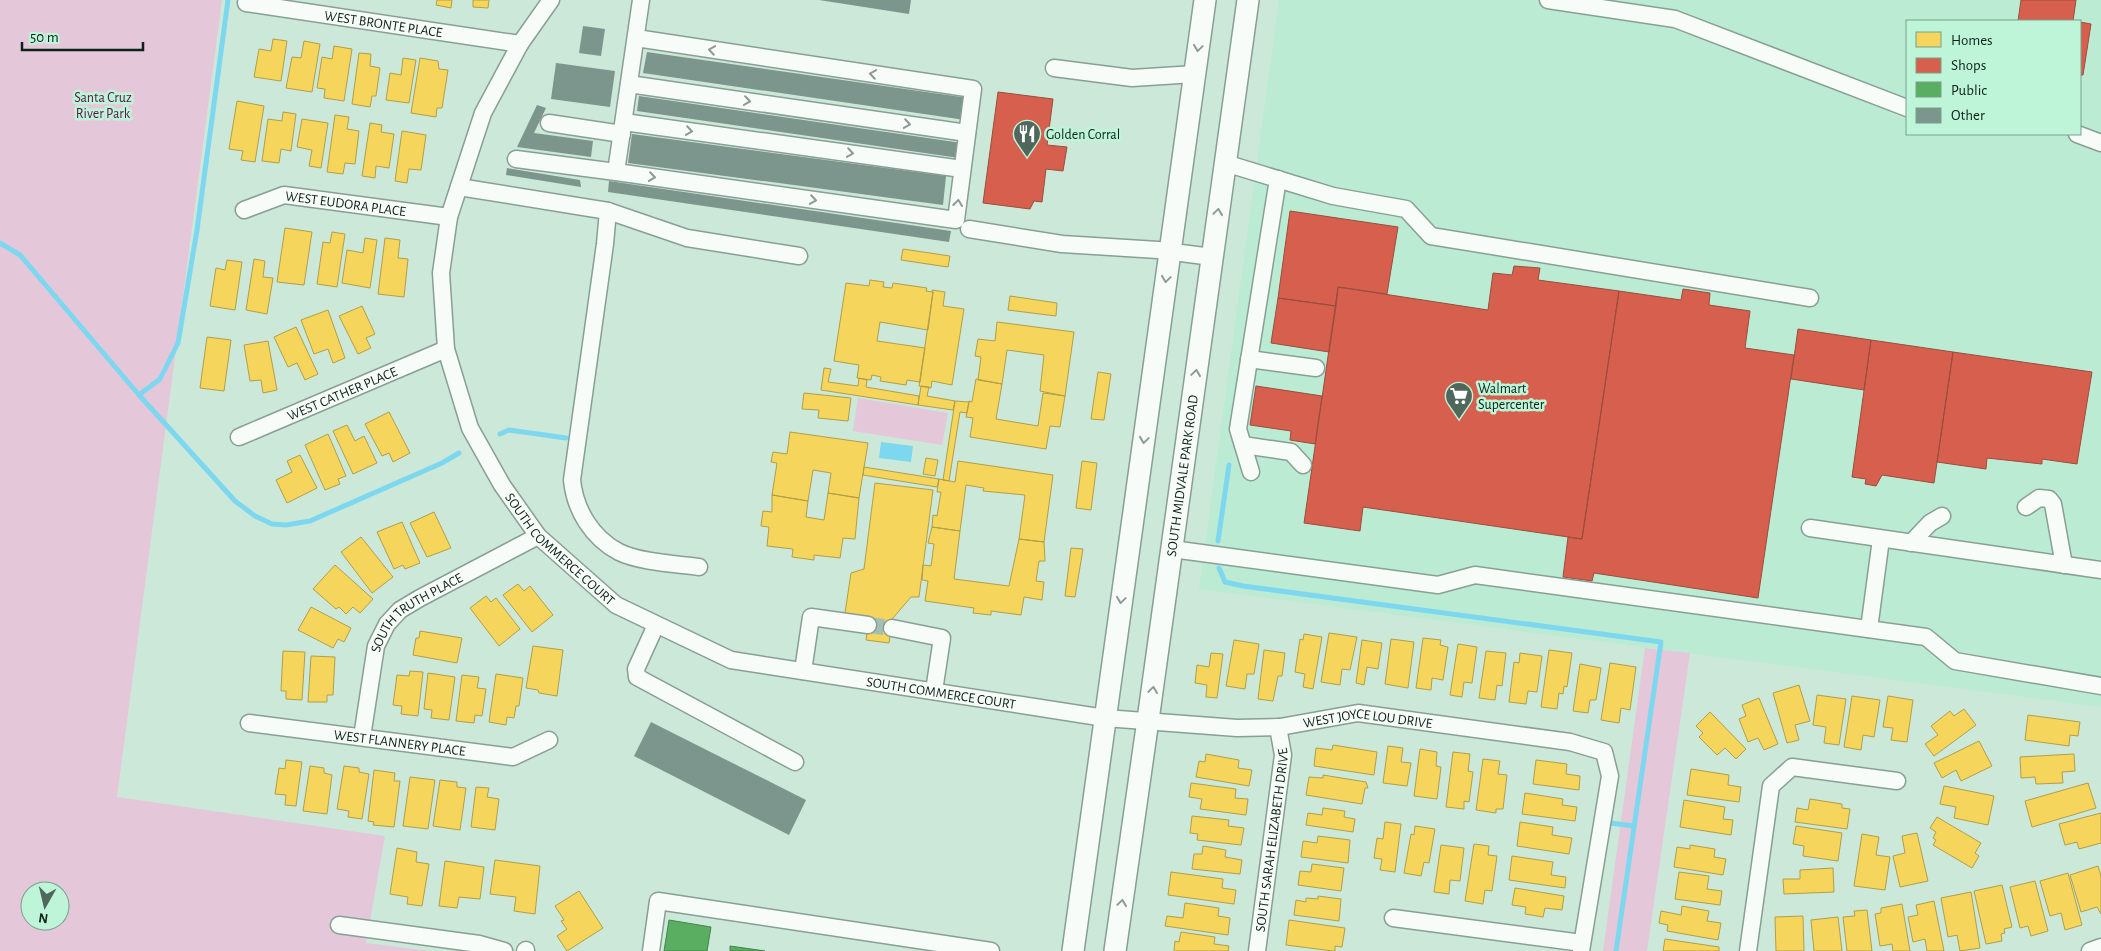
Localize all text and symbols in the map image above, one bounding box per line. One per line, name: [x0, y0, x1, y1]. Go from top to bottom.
street label: WEST BRONTE PLACE: [323, 9, 444, 40]
scale bar: [22, 20, 144, 52]
legend: [1906, 20, 2081, 135]
text: 50 m: [30, 30, 59, 45]
text: Homes: [1951, 33, 1993, 48]
one-way arrow: [708, 45, 717, 55]
one-way arrow: [1193, 45, 1204, 53]
text: Shops: [1951, 58, 1986, 73]
one-way arrow: [869, 69, 877, 80]
text: Public: [1951, 83, 1987, 98]
park label: Santa Cruz River Park: [74, 91, 132, 121]
one-way arrow: [743, 95, 751, 106]
text: Other: [1951, 108, 1985, 123]
one-way arrow: [903, 119, 912, 129]
restaurant icon: Golden Corral: [1012, 119, 1042, 158]
one-way arrow: [686, 125, 694, 136]
place label: Golden Corral: [1046, 128, 1120, 142]
one-way arrow: [847, 147, 855, 158]
one-way arrow: [647, 172, 656, 182]
street label: WEST EUDORA PLACE: [284, 189, 407, 219]
one-way arrow: [809, 194, 817, 205]
one-way arrow: [952, 198, 963, 206]
one-way arrow: [1213, 208, 1223, 216]
one-way arrow: [1161, 275, 1172, 283]
street label: WEST CATHER PLACE: [286, 365, 400, 424]
one-way arrow: [1191, 369, 1201, 377]
supermarket icon: Walmart Supercenter: [1444, 381, 1474, 420]
place label: Walmart Supercenter: [1478, 382, 1545, 412]
street label: SOUTH MIDVALE PARK ROAD: [1165, 394, 1201, 558]
one-way arrow: [1139, 435, 1149, 444]
street label: SOUTH COMMERCE COURT: [502, 491, 617, 608]
street label: SOUTH TRUTH PLACE: [369, 571, 465, 653]
one-way arrow: [1116, 597, 1127, 605]
street label: SOUTH COMMERCE COURT: [865, 675, 1017, 712]
one-way arrow: [1147, 686, 1157, 694]
street label: WEST JOYCE LOU DRIVE: [1302, 707, 1433, 731]
street label: WEST FLANNERY PLACE: [333, 728, 467, 759]
street label: SOUTH SARAH ELIZABETH DRIVE: [1254, 746, 1291, 933]
north arrow: [20, 881, 70, 931]
one-way arrow: [1116, 898, 1126, 907]
text: N: [38, 910, 49, 925]

